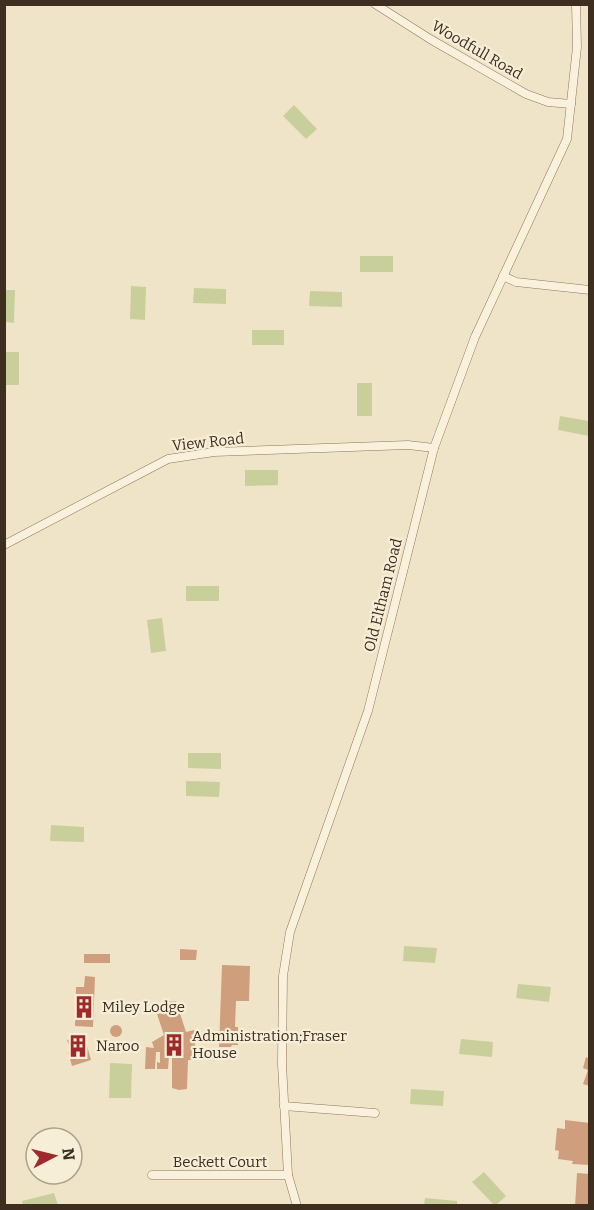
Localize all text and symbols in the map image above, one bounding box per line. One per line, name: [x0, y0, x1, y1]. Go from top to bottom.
street label: Woodfull Road: [428, 17, 526, 83]
street label: View Road: [171, 429, 245, 455]
street label: Old Eltham Road: [360, 536, 406, 654]
building icon: Miley Lodge: [71, 994, 97, 1020]
place label: Miley Lodge: [102, 998, 185, 1016]
place label: Administration;Fraser House: [192, 1027, 347, 1062]
building icon: Administration;Fraser House: [161, 1032, 187, 1058]
building icon: Naroo: [65, 1033, 91, 1059]
place label: Naroo: [96, 1037, 139, 1055]
north arrow: [24, 1126, 84, 1186]
text: N: [58, 1147, 79, 1162]
street label: Beckett Court: [173, 1153, 268, 1171]

